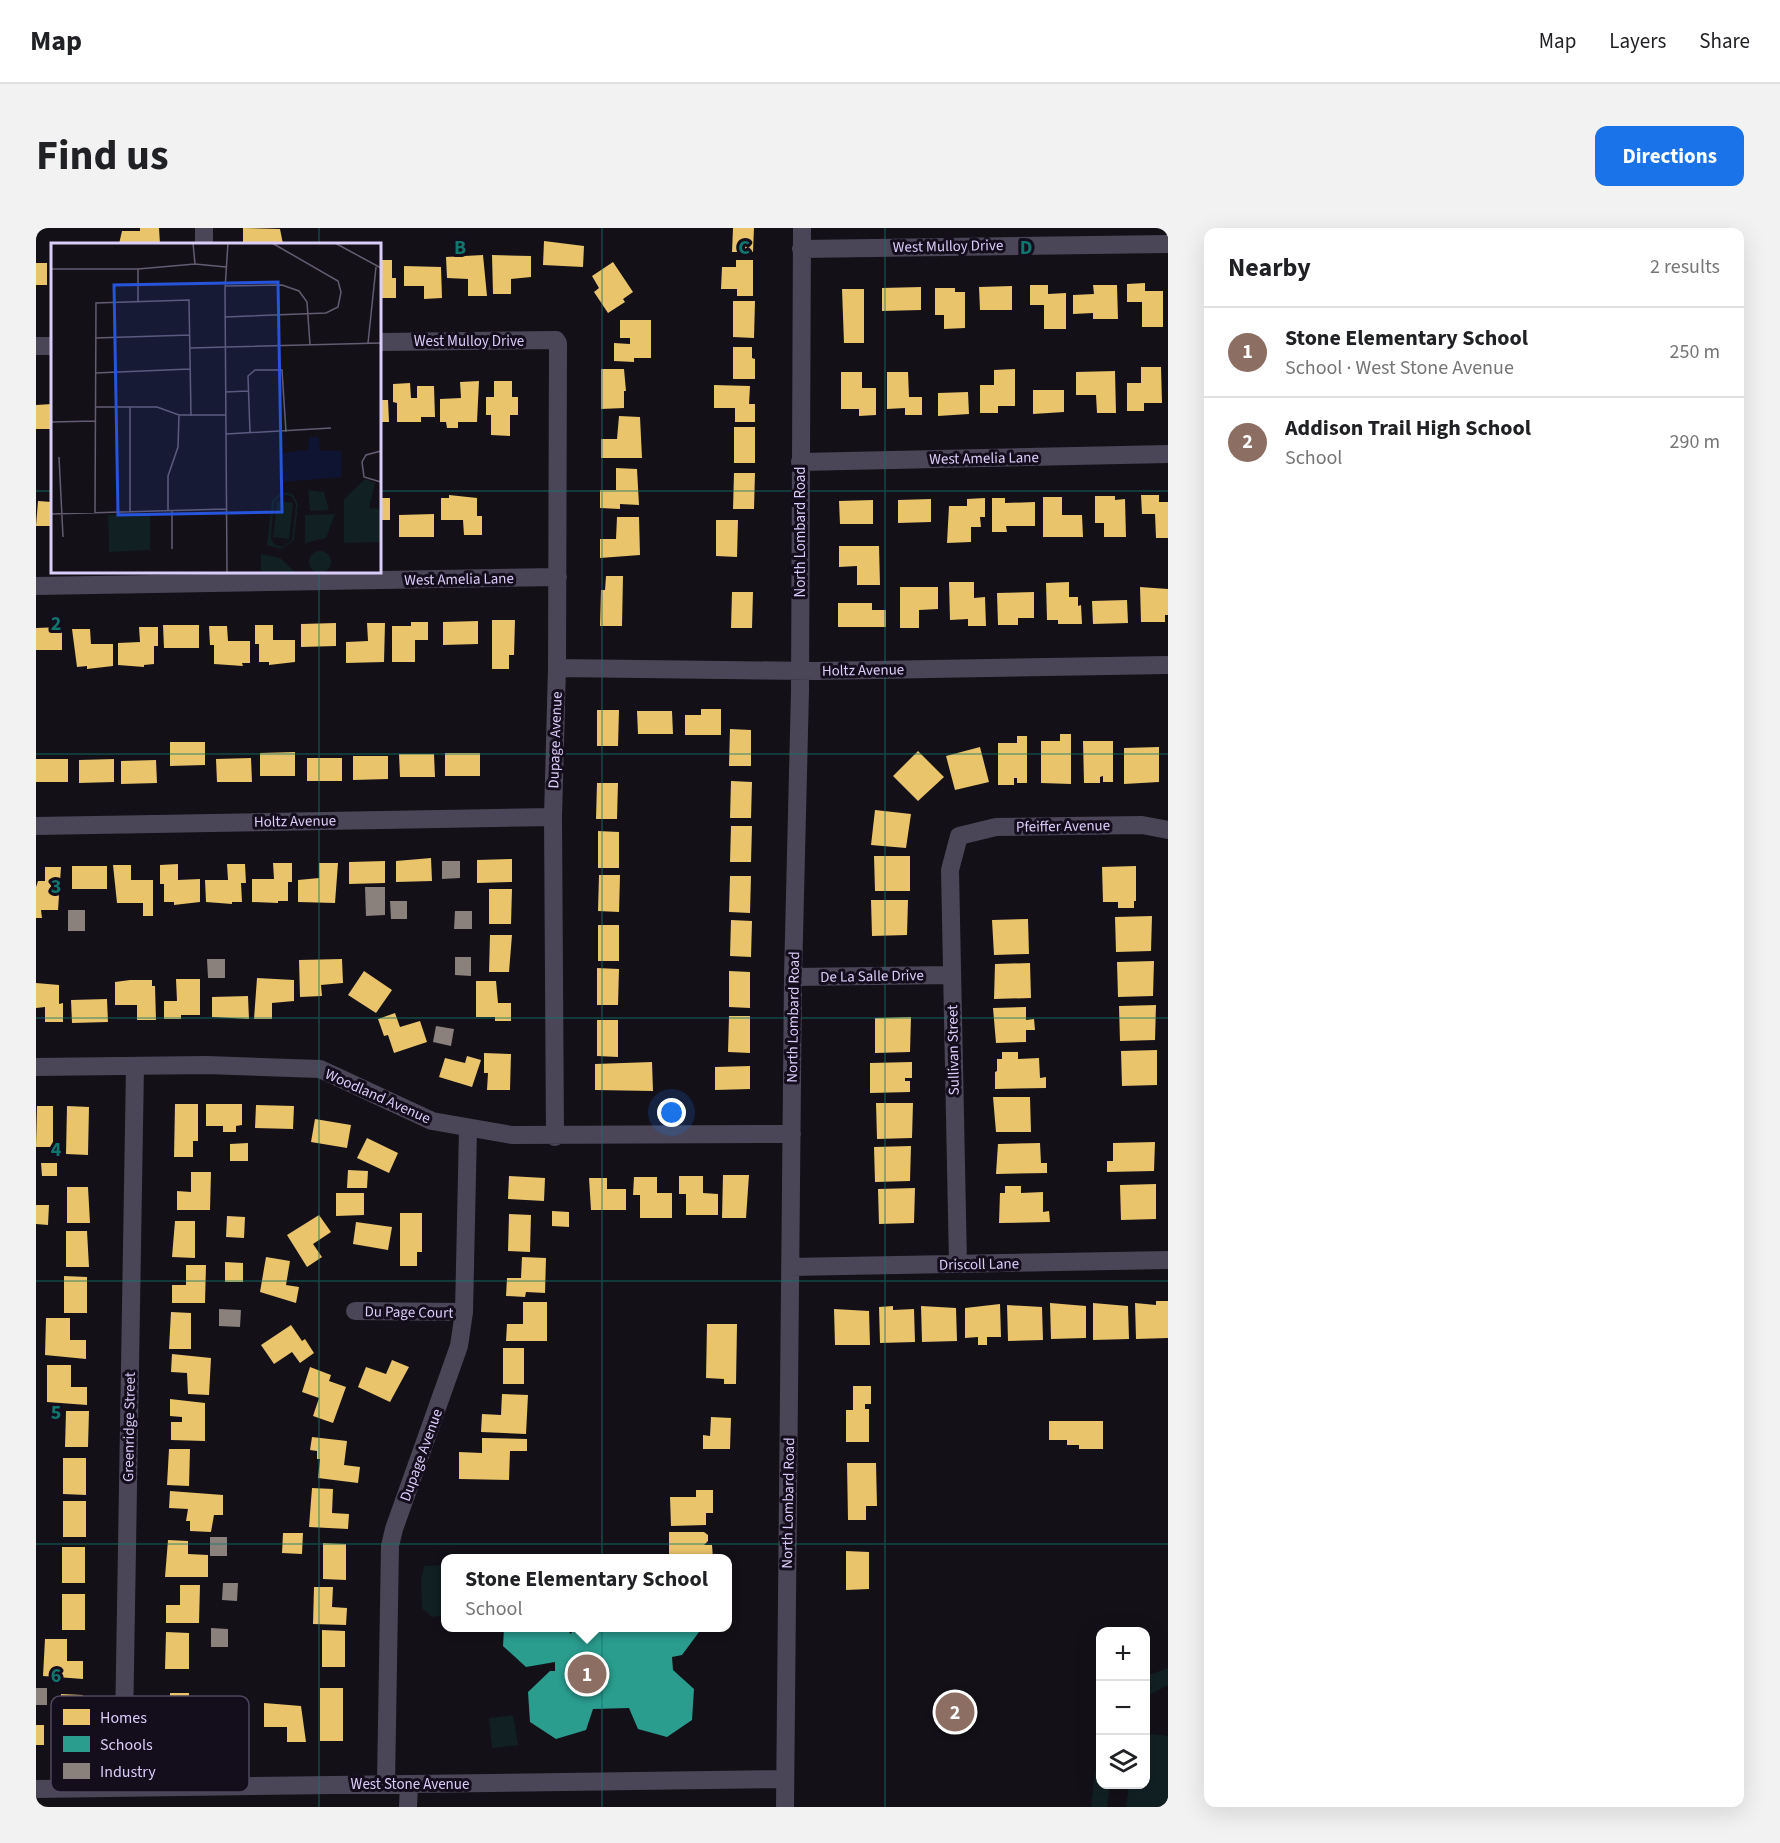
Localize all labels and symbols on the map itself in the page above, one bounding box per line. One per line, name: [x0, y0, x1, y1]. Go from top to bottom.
text: B: [454, 234, 466, 262]
text: C: [738, 234, 750, 262]
text: D: [1020, 234, 1032, 262]
street label: West Mulloy Drive: [893, 235, 1003, 258]
inset map: [51, 243, 381, 573]
street label: West Mulloy Drive: [414, 331, 524, 352]
street label: West Amelia Lane: [929, 447, 1039, 470]
street label: North Lombard Road: [790, 466, 811, 598]
street label: West Amelia Lane: [404, 568, 514, 591]
text: 2: [51, 610, 61, 638]
street label: Holtz Avenue: [822, 659, 904, 682]
street label: Dupage Avenue: [543, 691, 568, 789]
street label: Holtz Avenue: [254, 810, 336, 833]
street label: Pfeiffer Avenue: [1016, 815, 1110, 838]
text: 3: [51, 873, 61, 901]
street label: North Lombard Road: [782, 951, 805, 1083]
street label: De La Salle Drive: [820, 965, 924, 988]
street label: Sullivan Street: [942, 1005, 965, 1095]
street label: Woodland Avenue: [322, 1064, 434, 1129]
your location: [657, 1098, 686, 1127]
text: 4: [51, 1136, 62, 1164]
street label: Driscoll Lane: [939, 1253, 1019, 1276]
street label: Du Page Court: [364, 1301, 454, 1324]
street label: Greenridge Street: [118, 1372, 141, 1482]
text: 5: [51, 1399, 61, 1427]
street label: Dupage Avenue: [395, 1406, 448, 1504]
street label: North Lombard Road: [777, 1437, 800, 1569]
pin: 1: [568, 1652, 606, 1696]
text: 6: [51, 1662, 61, 1690]
pin: 2: [936, 1690, 974, 1734]
legend: [51, 1696, 249, 1792]
text: Homes: [100, 1707, 147, 1729]
text: Schools: [100, 1734, 153, 1756]
text: Industry: [100, 1761, 156, 1783]
street label: West Stone Avenue: [351, 1774, 469, 1795]

